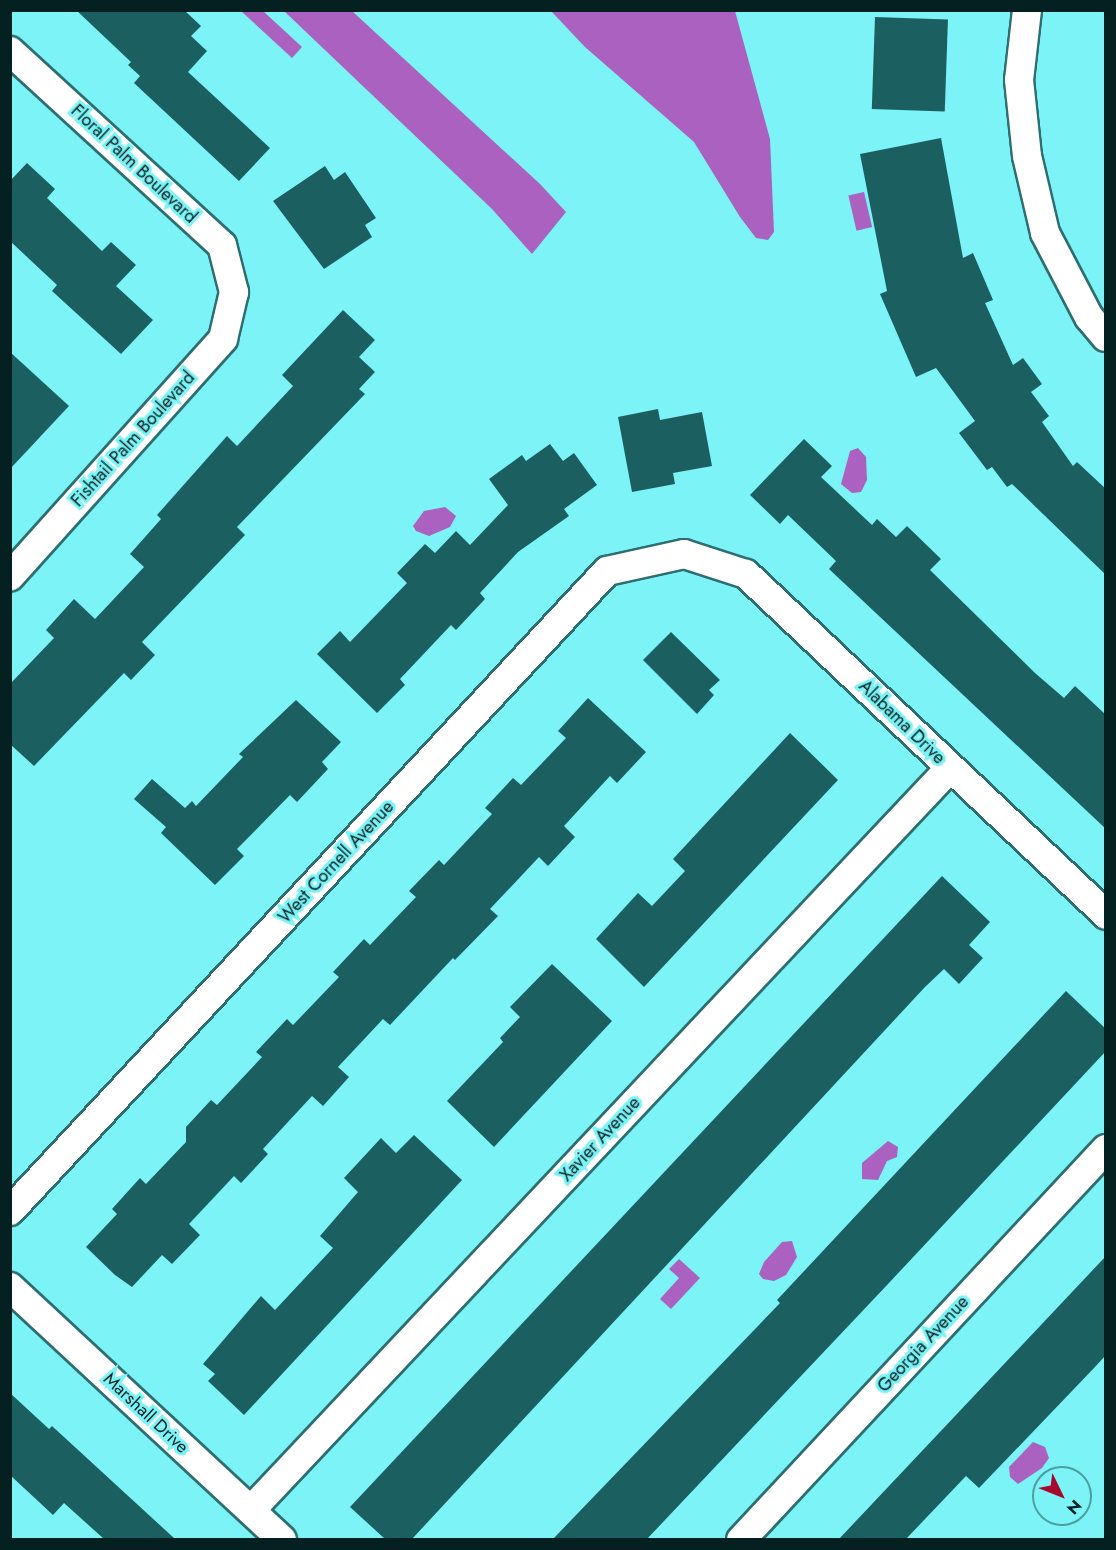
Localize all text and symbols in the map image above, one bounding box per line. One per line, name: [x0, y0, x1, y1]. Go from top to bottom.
street label: Floral Palm Boulevard: [67, 100, 201, 228]
street label: Fishtail Palm Boulevard: [67, 367, 199, 511]
street label: Alabama Drive: [854, 675, 950, 769]
street label: West Cornell Avenue: [274, 796, 398, 928]
street label: Xavier Avenue: [555, 1092, 645, 1186]
street label: Georgia Avenue: [873, 1291, 973, 1397]
street label: Marshall Drive: [99, 1368, 193, 1458]
north arrow: [1032, 1466, 1092, 1526]
text: N: [1061, 1495, 1087, 1520]

